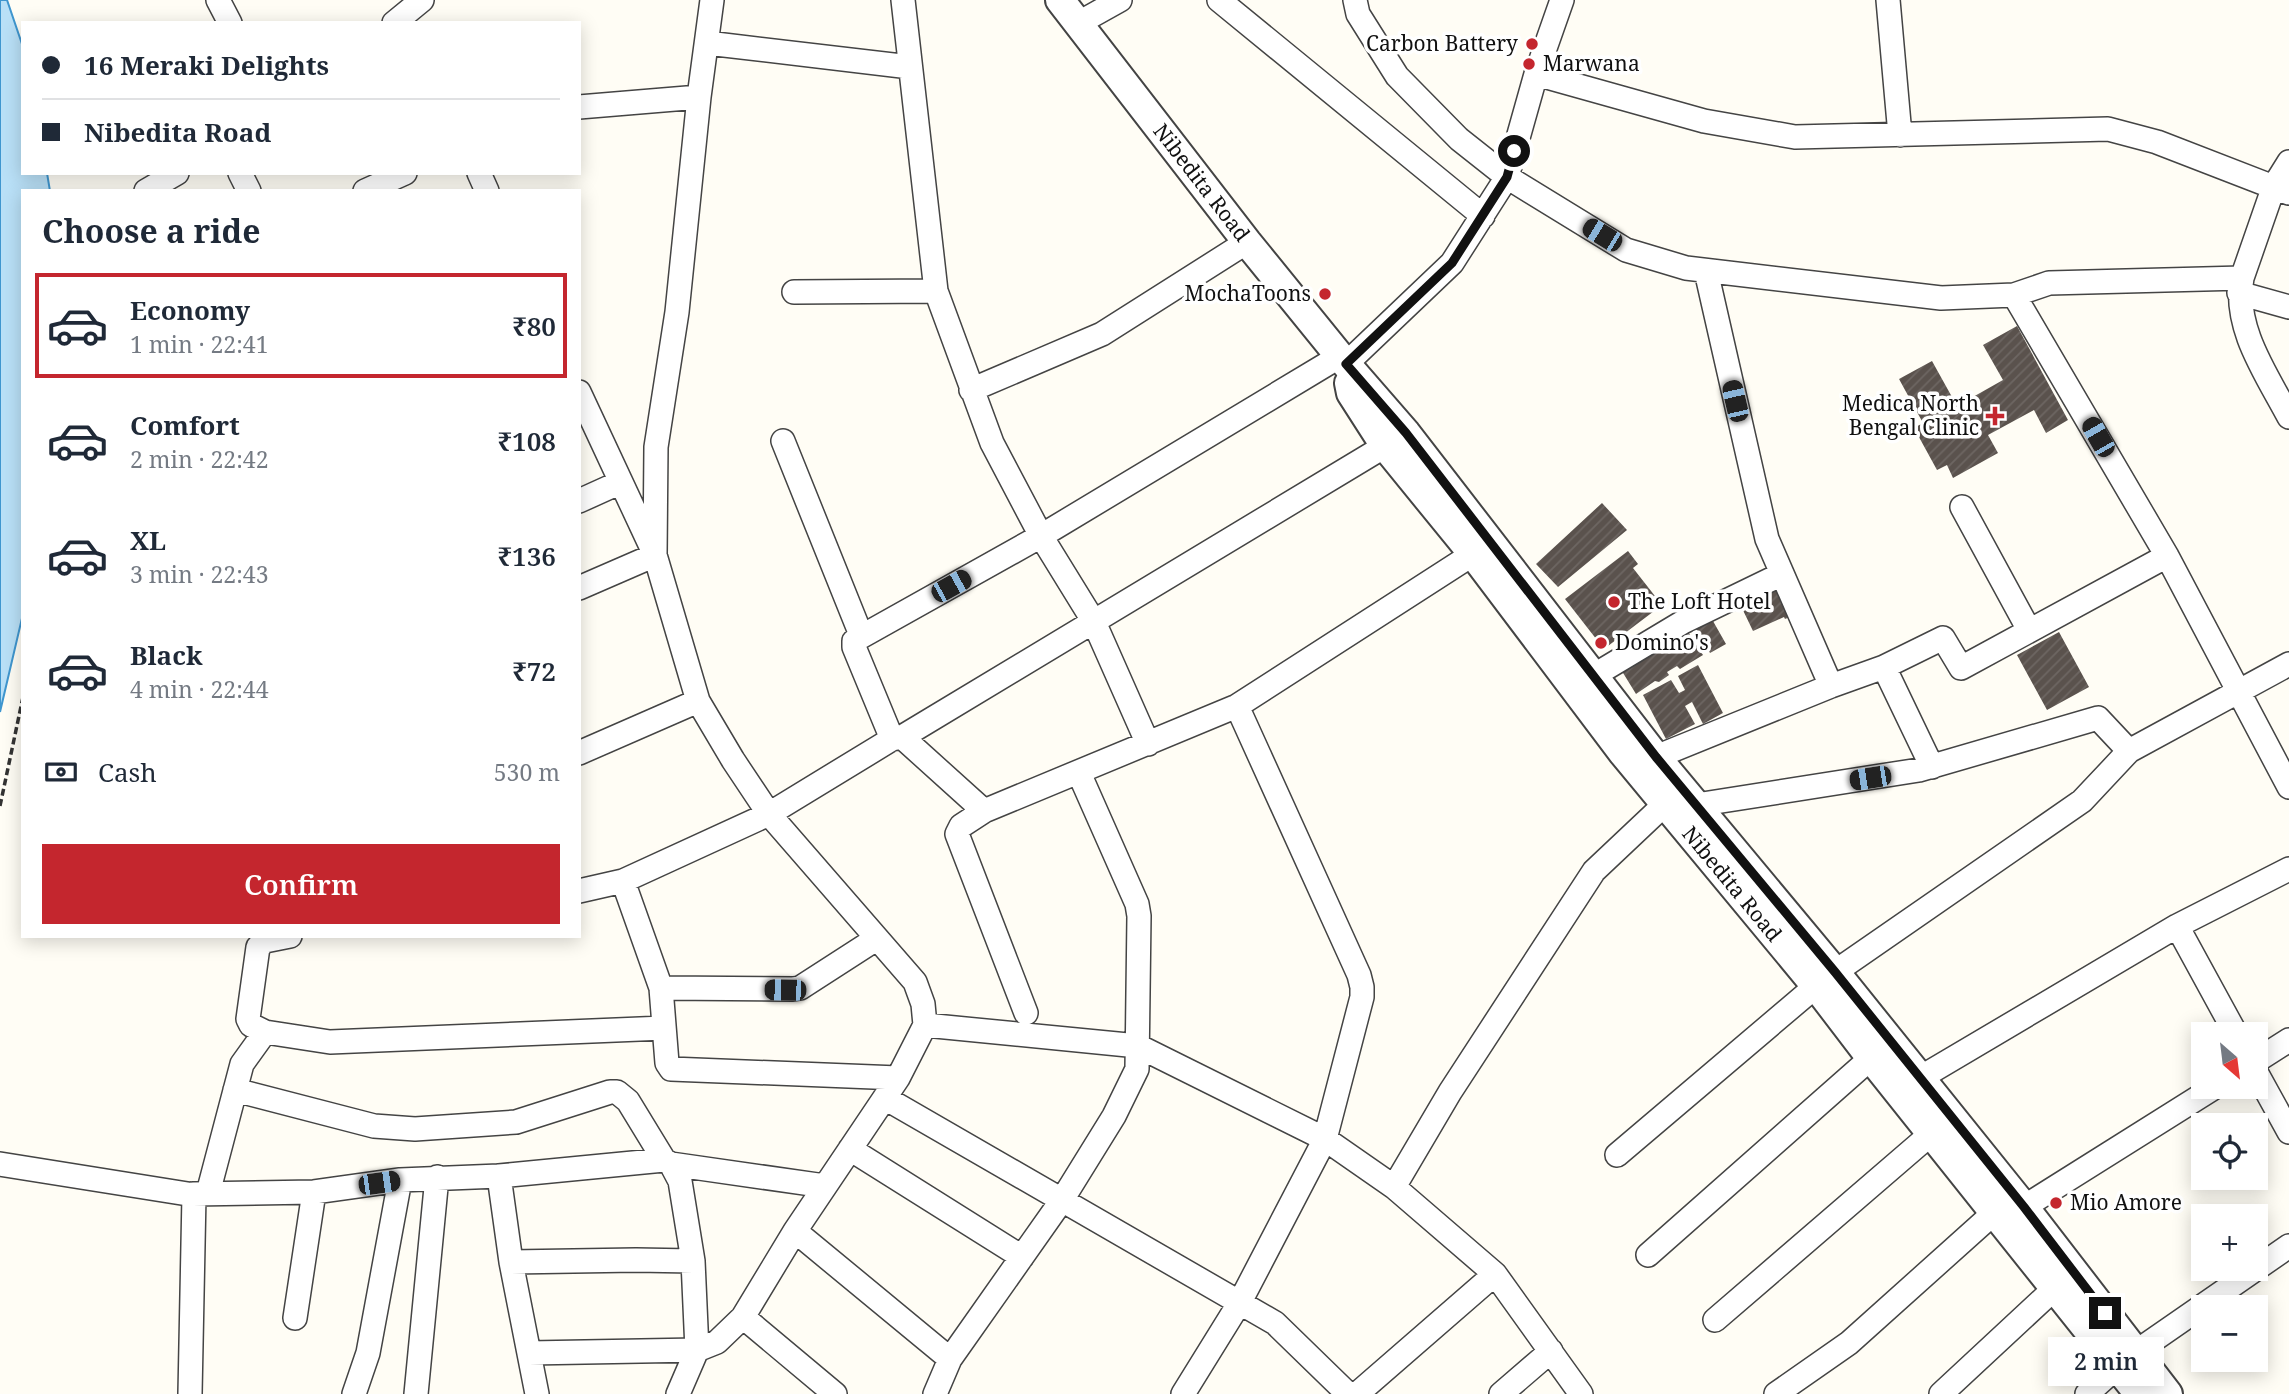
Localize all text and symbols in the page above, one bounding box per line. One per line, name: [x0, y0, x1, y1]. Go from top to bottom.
place label: Carbon Battery: [1366, 29, 1518, 57]
marker: Carbon Battery: [1524, 36, 1540, 52]
text: 16 Meraki Delights: [84, 47, 329, 83]
place label: Marwana: [1543, 49, 1640, 77]
marker: Marwana: [1521, 56, 1537, 72]
text: Nibedita Road: [84, 114, 271, 150]
street label: Nibedita Road: [1148, 117, 1257, 247]
route start: [1498, 135, 1530, 167]
text: Choose a ride: [42, 209, 261, 252]
car: [1579, 215, 1626, 255]
place label: MochaToons: [1185, 279, 1311, 307]
marker: MochaToons: [1317, 286, 1333, 302]
text: Economy: [130, 292, 250, 328]
icon: car: [46, 294, 109, 357]
text: ₹80: [512, 308, 556, 344]
text: 1 min · 22:41: [130, 328, 268, 360]
car: [1721, 378, 1750, 424]
place label: Medica North Bengal Clinic: [1842, 389, 1979, 441]
marker: Medica North Bengal Clinic: [1985, 406, 2005, 426]
text: Comfort: [130, 407, 240, 443]
icon: car: [46, 409, 109, 472]
car: [2079, 414, 2118, 460]
text: ₹108: [498, 423, 556, 459]
text: 2 min · 22:42: [130, 443, 268, 475]
text: XL: [130, 522, 166, 558]
icon: car: [46, 524, 109, 587]
text: ₹136: [498, 538, 556, 574]
text: 3 min · 22:43: [130, 558, 268, 590]
car: [928, 567, 975, 605]
place label: The Loft Hotel: [1628, 587, 1771, 615]
marker: The Loft Hotel: [1606, 594, 1622, 610]
place label: Domino's: [1615, 628, 1709, 656]
marker: Domino's: [1593, 635, 1609, 651]
text: Black: [130, 637, 203, 673]
icon: car: [46, 639, 109, 702]
text: ₹72: [512, 653, 556, 689]
text: 4 min · 22:44: [130, 673, 268, 705]
icon: cash: [42, 753, 80, 791]
text: Cash: [98, 754, 157, 790]
text: 530 m: [494, 756, 560, 788]
car: [1848, 764, 1893, 792]
street label: Nibedita Road: [1676, 820, 1789, 947]
button: Confirm: [42, 844, 560, 924]
car: [764, 979, 807, 1001]
north arrow: [2191, 1022, 2268, 1099]
map controls: [2191, 1022, 2268, 1372]
button: locate: [2191, 1113, 2268, 1190]
car: [357, 1170, 402, 1196]
place label: Mio Amore: [2070, 1188, 2182, 1216]
marker: Mio Amore: [2048, 1195, 2064, 1211]
button: +: [2191, 1204, 2268, 1281]
button: −: [2191, 1295, 2268, 1372]
route end: [2089, 1297, 2121, 1329]
callout: 2 min: [2047, 1338, 2163, 1386]
text: 2 min: [2074, 1345, 2138, 1377]

